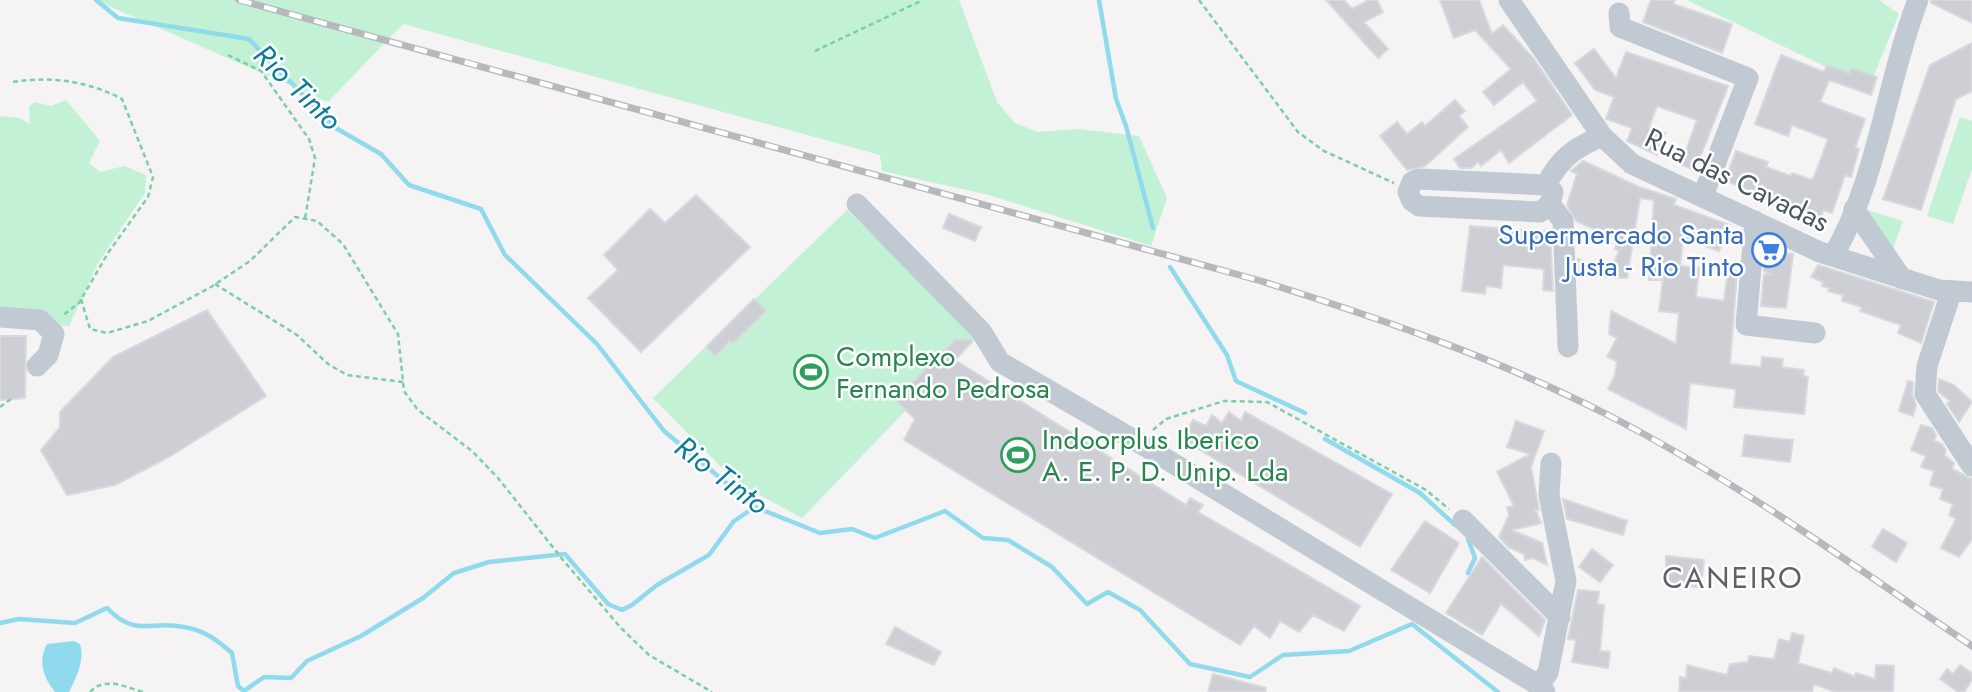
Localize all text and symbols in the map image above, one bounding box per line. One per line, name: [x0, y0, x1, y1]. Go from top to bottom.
water label: Rio Tinto: [244, 34, 352, 140]
street label: Rua das Cavadas: [1638, 118, 1836, 242]
place label: Supermercado Santa Justa - Rio Tinto: [1498, 214, 1744, 287]
supermarket icon: Supermercado Santa Justa - Rio Tinto: [1750, 231, 1788, 269]
place label: Complexo Fernando Pedrosa: [836, 336, 1050, 409]
sports icon: Complexo Fernando Pedrosa: [792, 353, 830, 391]
place label: Indoorplus Iberico A. E. P. D. Unip. Lda: [1042, 419, 1288, 492]
water label: Rio Tinto: [666, 425, 778, 525]
sports icon: Indoorplus Iberico A. E. P. D. Unip. Lda: [999, 436, 1037, 474]
district label: CANEIRO: [1662, 556, 1804, 599]

